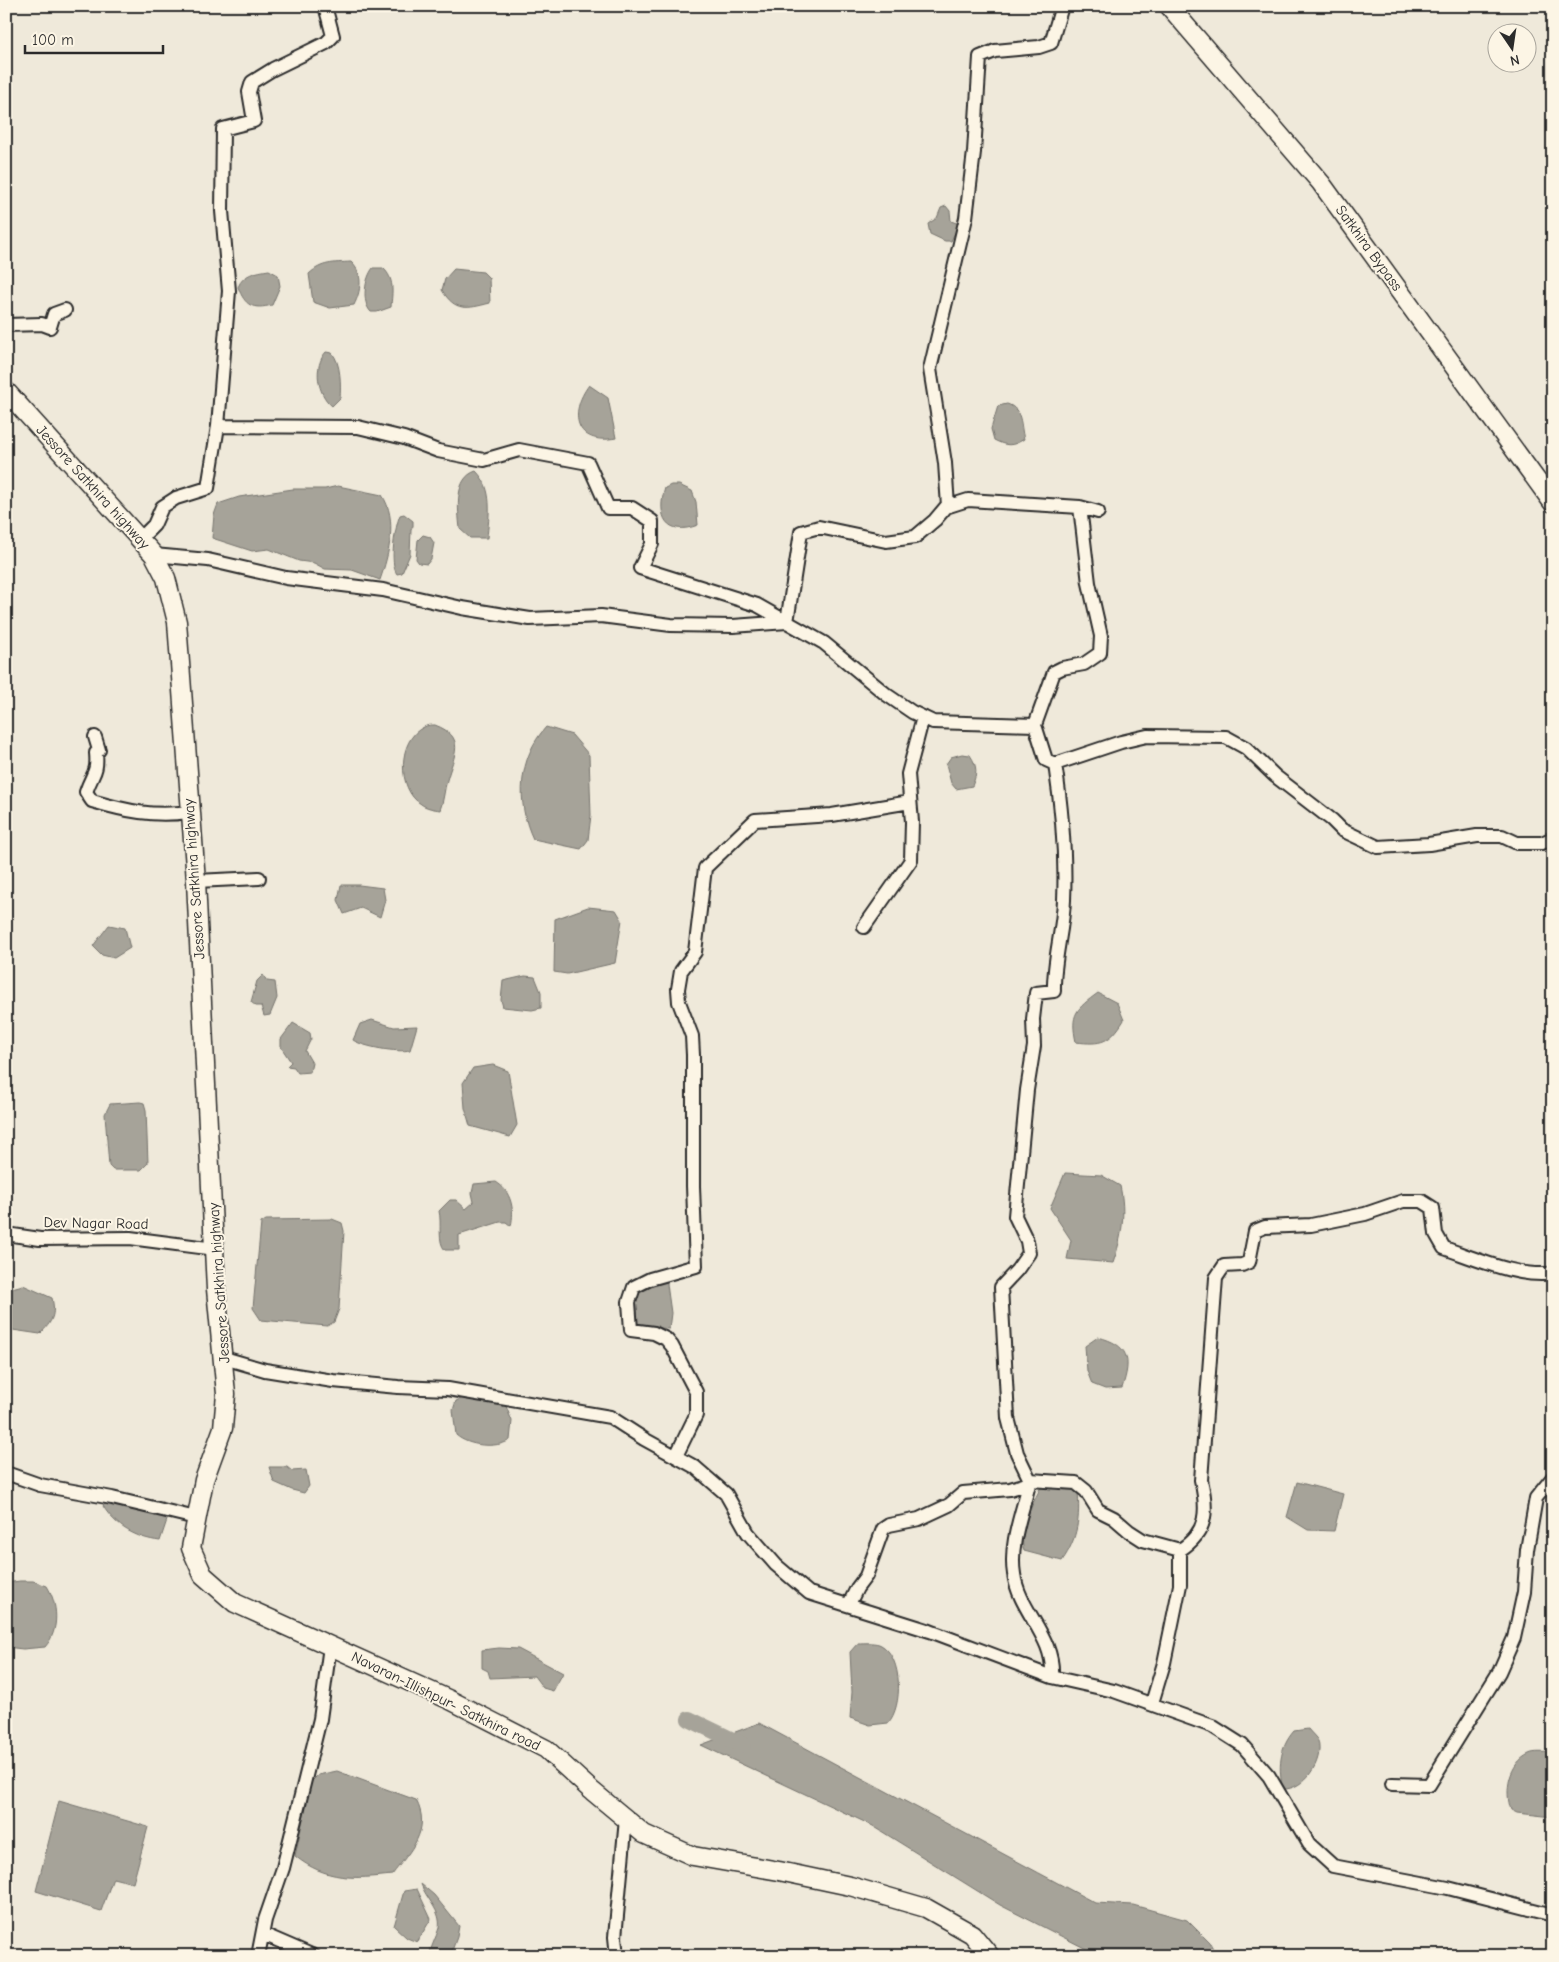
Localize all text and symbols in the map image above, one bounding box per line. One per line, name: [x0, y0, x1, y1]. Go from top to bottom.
scale bar: [25, 22, 162, 54]
north arrow: [1486, 22, 1536, 72]
text: 100 m: [32, 31, 74, 49]
text: N: [1508, 51, 1521, 69]
street label: Satkhira Bypass: [1332, 202, 1406, 294]
street label: Jessore Satkhira highway: [32, 421, 154, 553]
street label: Jessore Satkhira highway: [179, 798, 209, 960]
street label: Jessore Satkhira highway: [204, 1202, 234, 1364]
street label: Dev Nagar Road: [43, 1213, 149, 1233]
street label: Navaran-Illishpur- Satkhira road: [349, 1647, 543, 1755]

